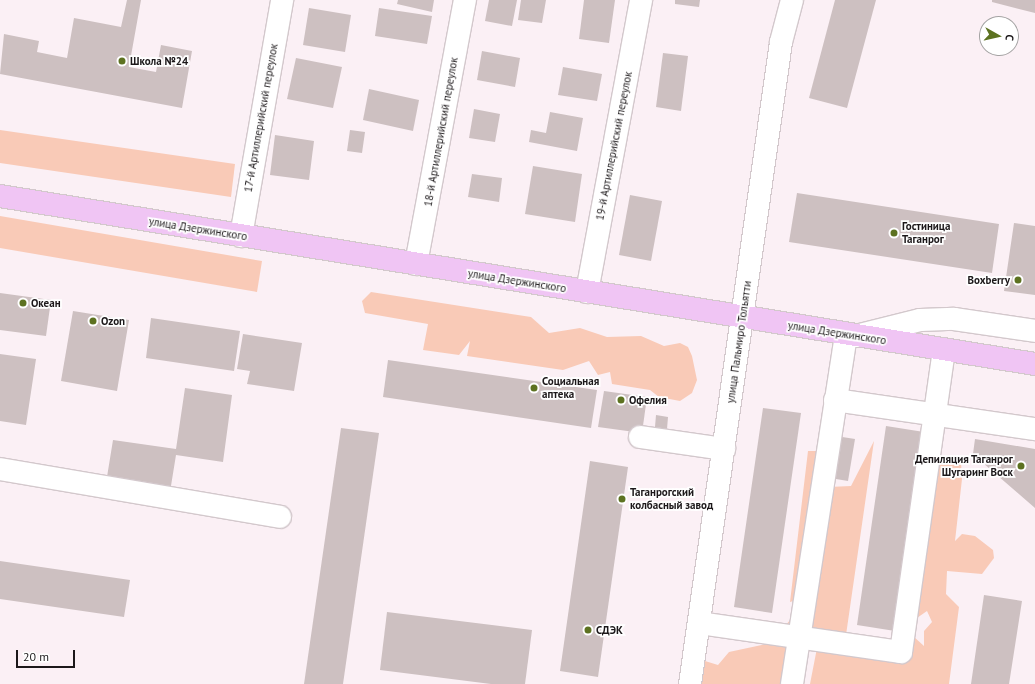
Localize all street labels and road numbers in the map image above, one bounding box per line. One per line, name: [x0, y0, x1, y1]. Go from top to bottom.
street label: 17-й Артиллерийский переулок: [241, 42, 281, 194]
street label: 18-й Артиллерийский переулок: [421, 56, 461, 208]
street label: 19-й Артиллерийский переулок: [593, 70, 635, 222]
street label: улица Дзержинского: [148, 215, 248, 243]
street label: улица Дзержинского: [467, 267, 567, 295]
street label: улица Пальмиро Тольятти: [724, 280, 754, 404]
street label: улица Дзержинского: [787, 319, 887, 347]

